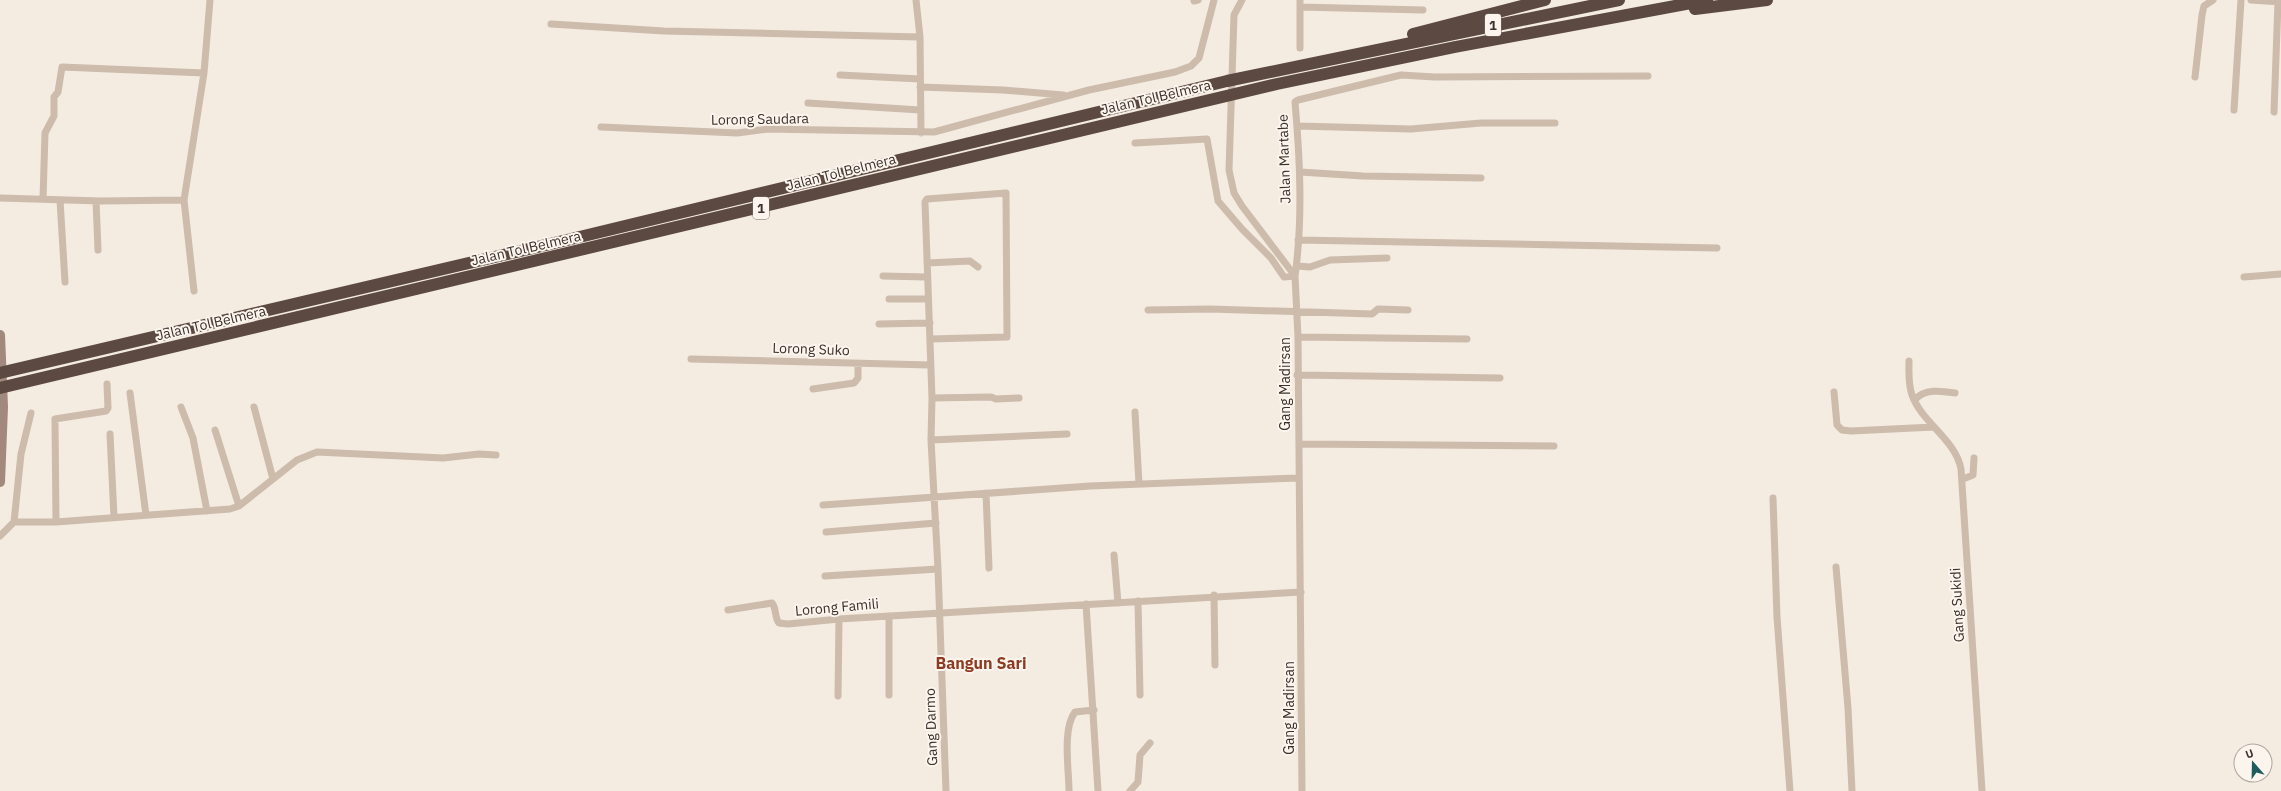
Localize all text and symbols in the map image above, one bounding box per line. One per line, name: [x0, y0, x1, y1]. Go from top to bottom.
road number: 1: [1485, 14, 1501, 36]
street label: Jalan Tol Belmera: [1099, 75, 1213, 118]
street label: Lorong Saudara: [711, 109, 810, 129]
street label: Jalan Martabe: [1273, 114, 1295, 204]
street label: Jalan Tol Belmera: [784, 150, 898, 194]
road number: 1: [753, 197, 769, 219]
street label: Jalan Tol Belmera: [469, 226, 583, 269]
street label: Jalan Tol Belmera: [154, 301, 268, 344]
street label: Gang Madirsan: [1276, 337, 1294, 431]
street label: Lorong Suko: [772, 339, 850, 359]
street label: Gang Sukidi: [1946, 567, 1968, 643]
street label: Lorong Famili: [794, 594, 880, 620]
district label: Bangun Sari: [935, 653, 1027, 673]
street label: Gang Madirsan: [1280, 661, 1298, 755]
street label: Gang Darmo: [921, 688, 941, 766]
north arrow: [2233, 743, 2273, 783]
text: U: [2244, 746, 2256, 761]

